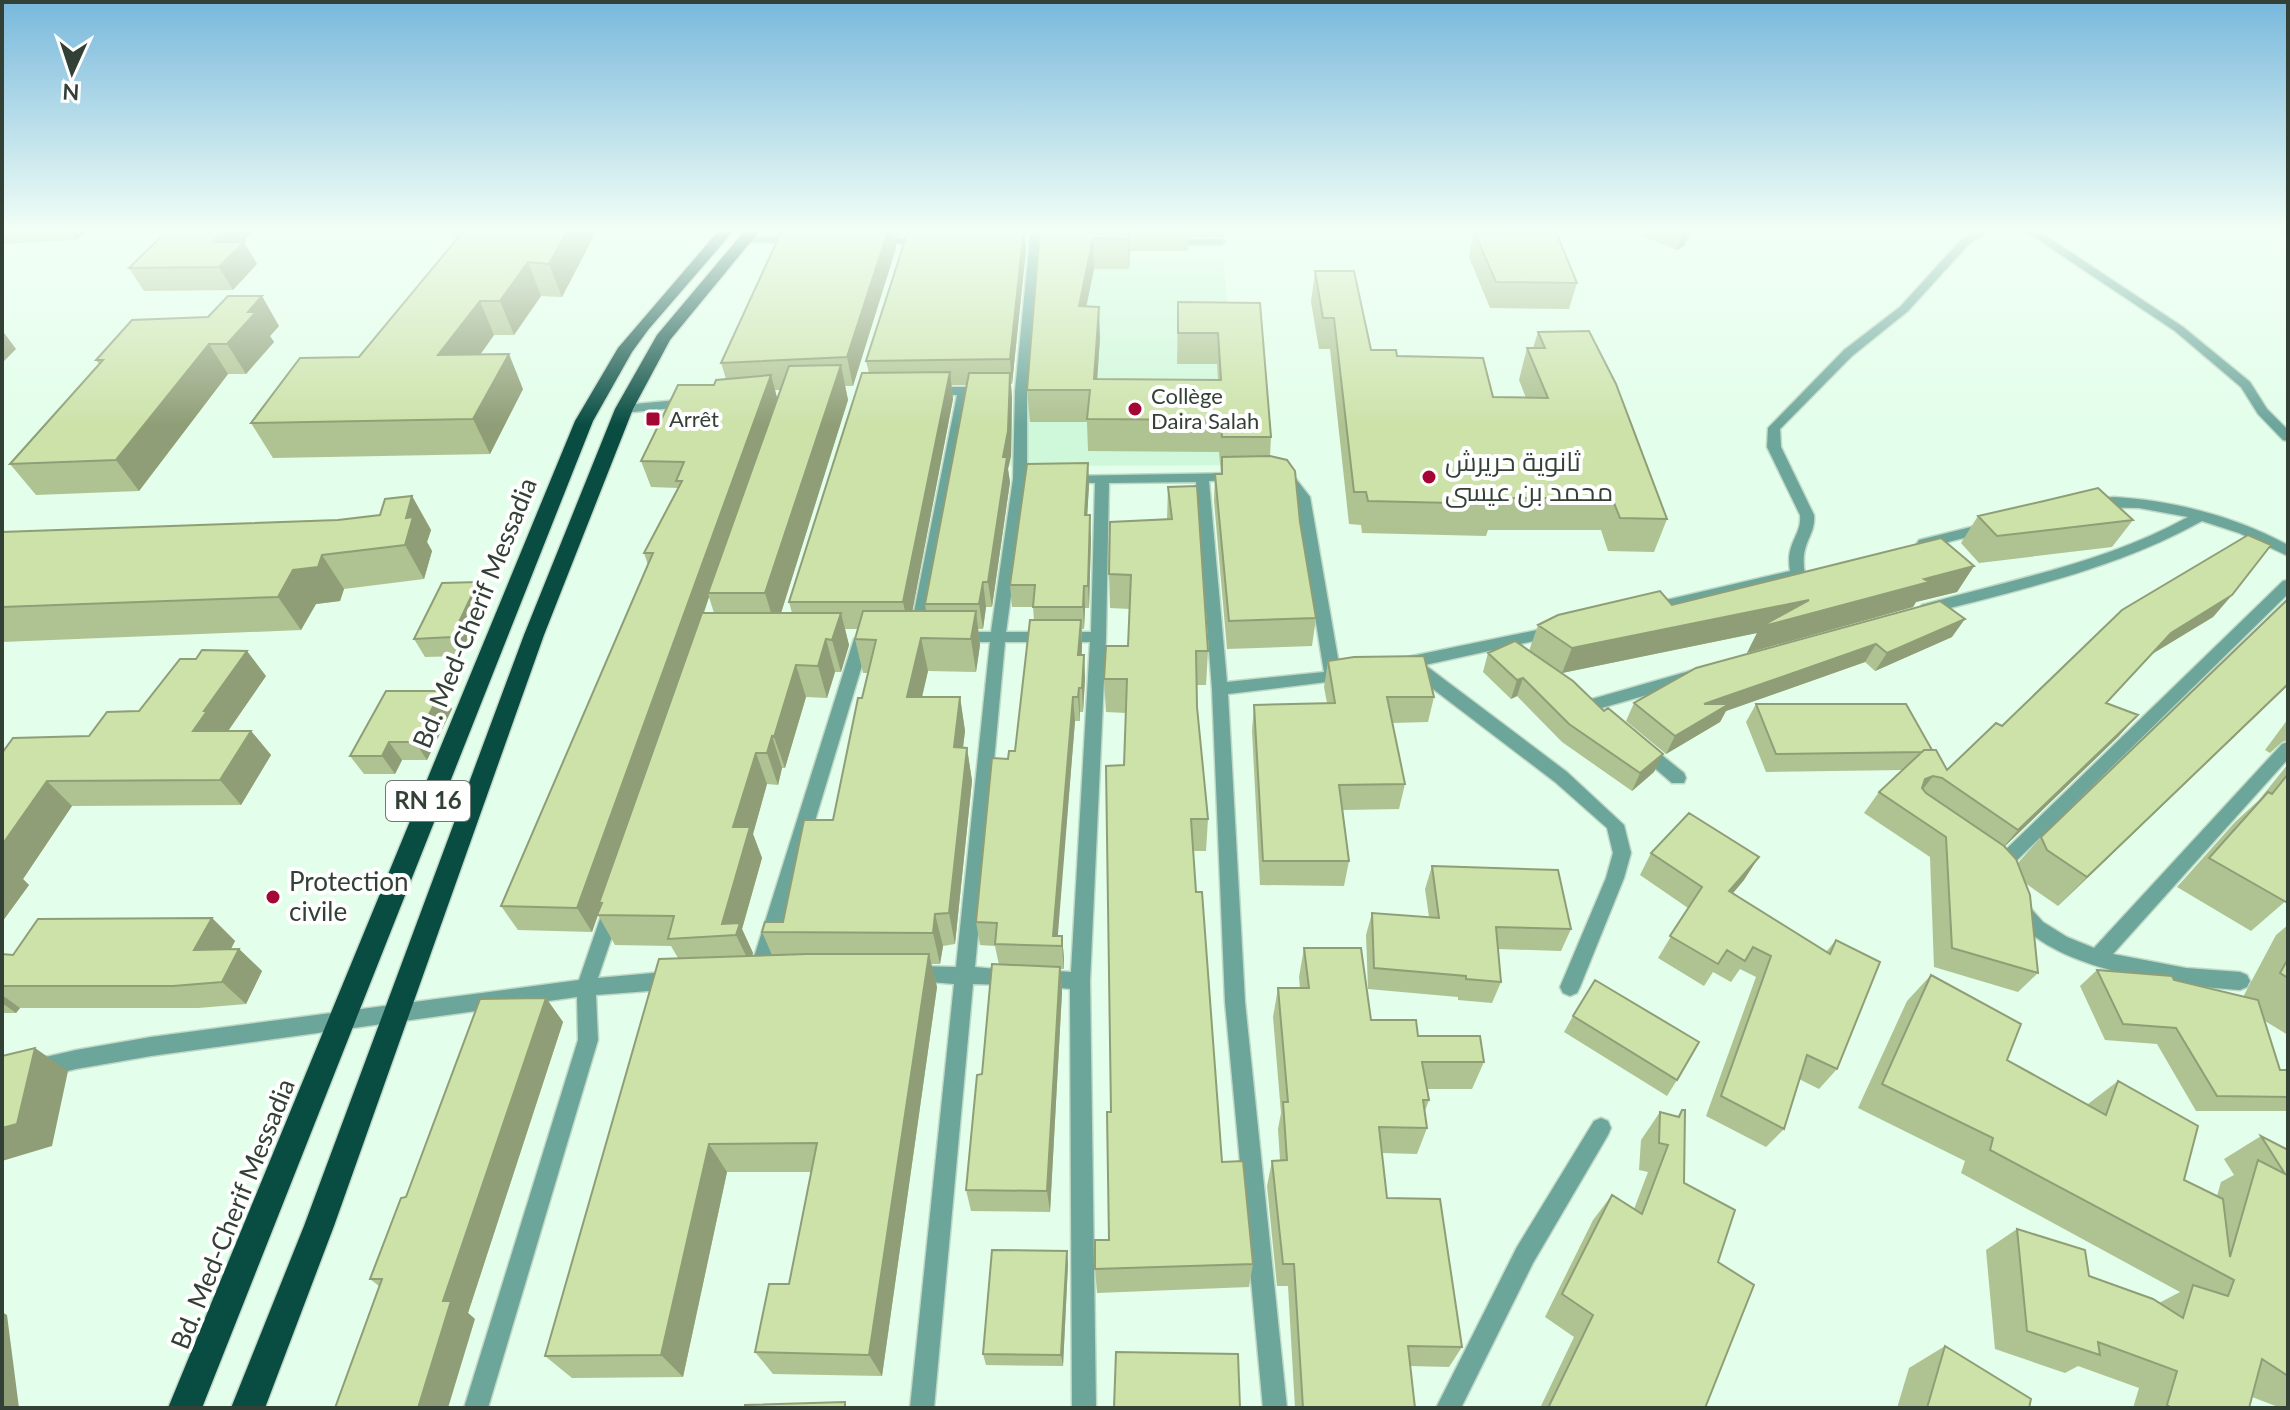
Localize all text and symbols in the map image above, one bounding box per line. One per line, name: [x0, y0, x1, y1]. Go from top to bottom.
north arrow: [32, 32, 112, 112]
text: N: [62, 79, 80, 106]
place label: Collège Daira Salah: [1151, 382, 1259, 434]
marker: Collège Daira Salah: [1126, 400, 1144, 418]
place label: Arrêt: [669, 405, 719, 432]
marker: Arrêt: [644, 410, 662, 428]
place label: ثانوية حريرش محمد بن عيسى: [1445, 445, 1613, 508]
marker: ثانوية حريرش محمد بن عيسى: [1420, 468, 1438, 486]
street label: Bd. Med-Cherif Messadia: [405, 473, 543, 753]
road number: RN 16: [386, 781, 470, 821]
place label: Protection civile: [289, 865, 408, 927]
marker: Protection civile: [264, 888, 282, 906]
street label: Bd. Med-Cherif Messadia: [163, 1074, 301, 1354]

